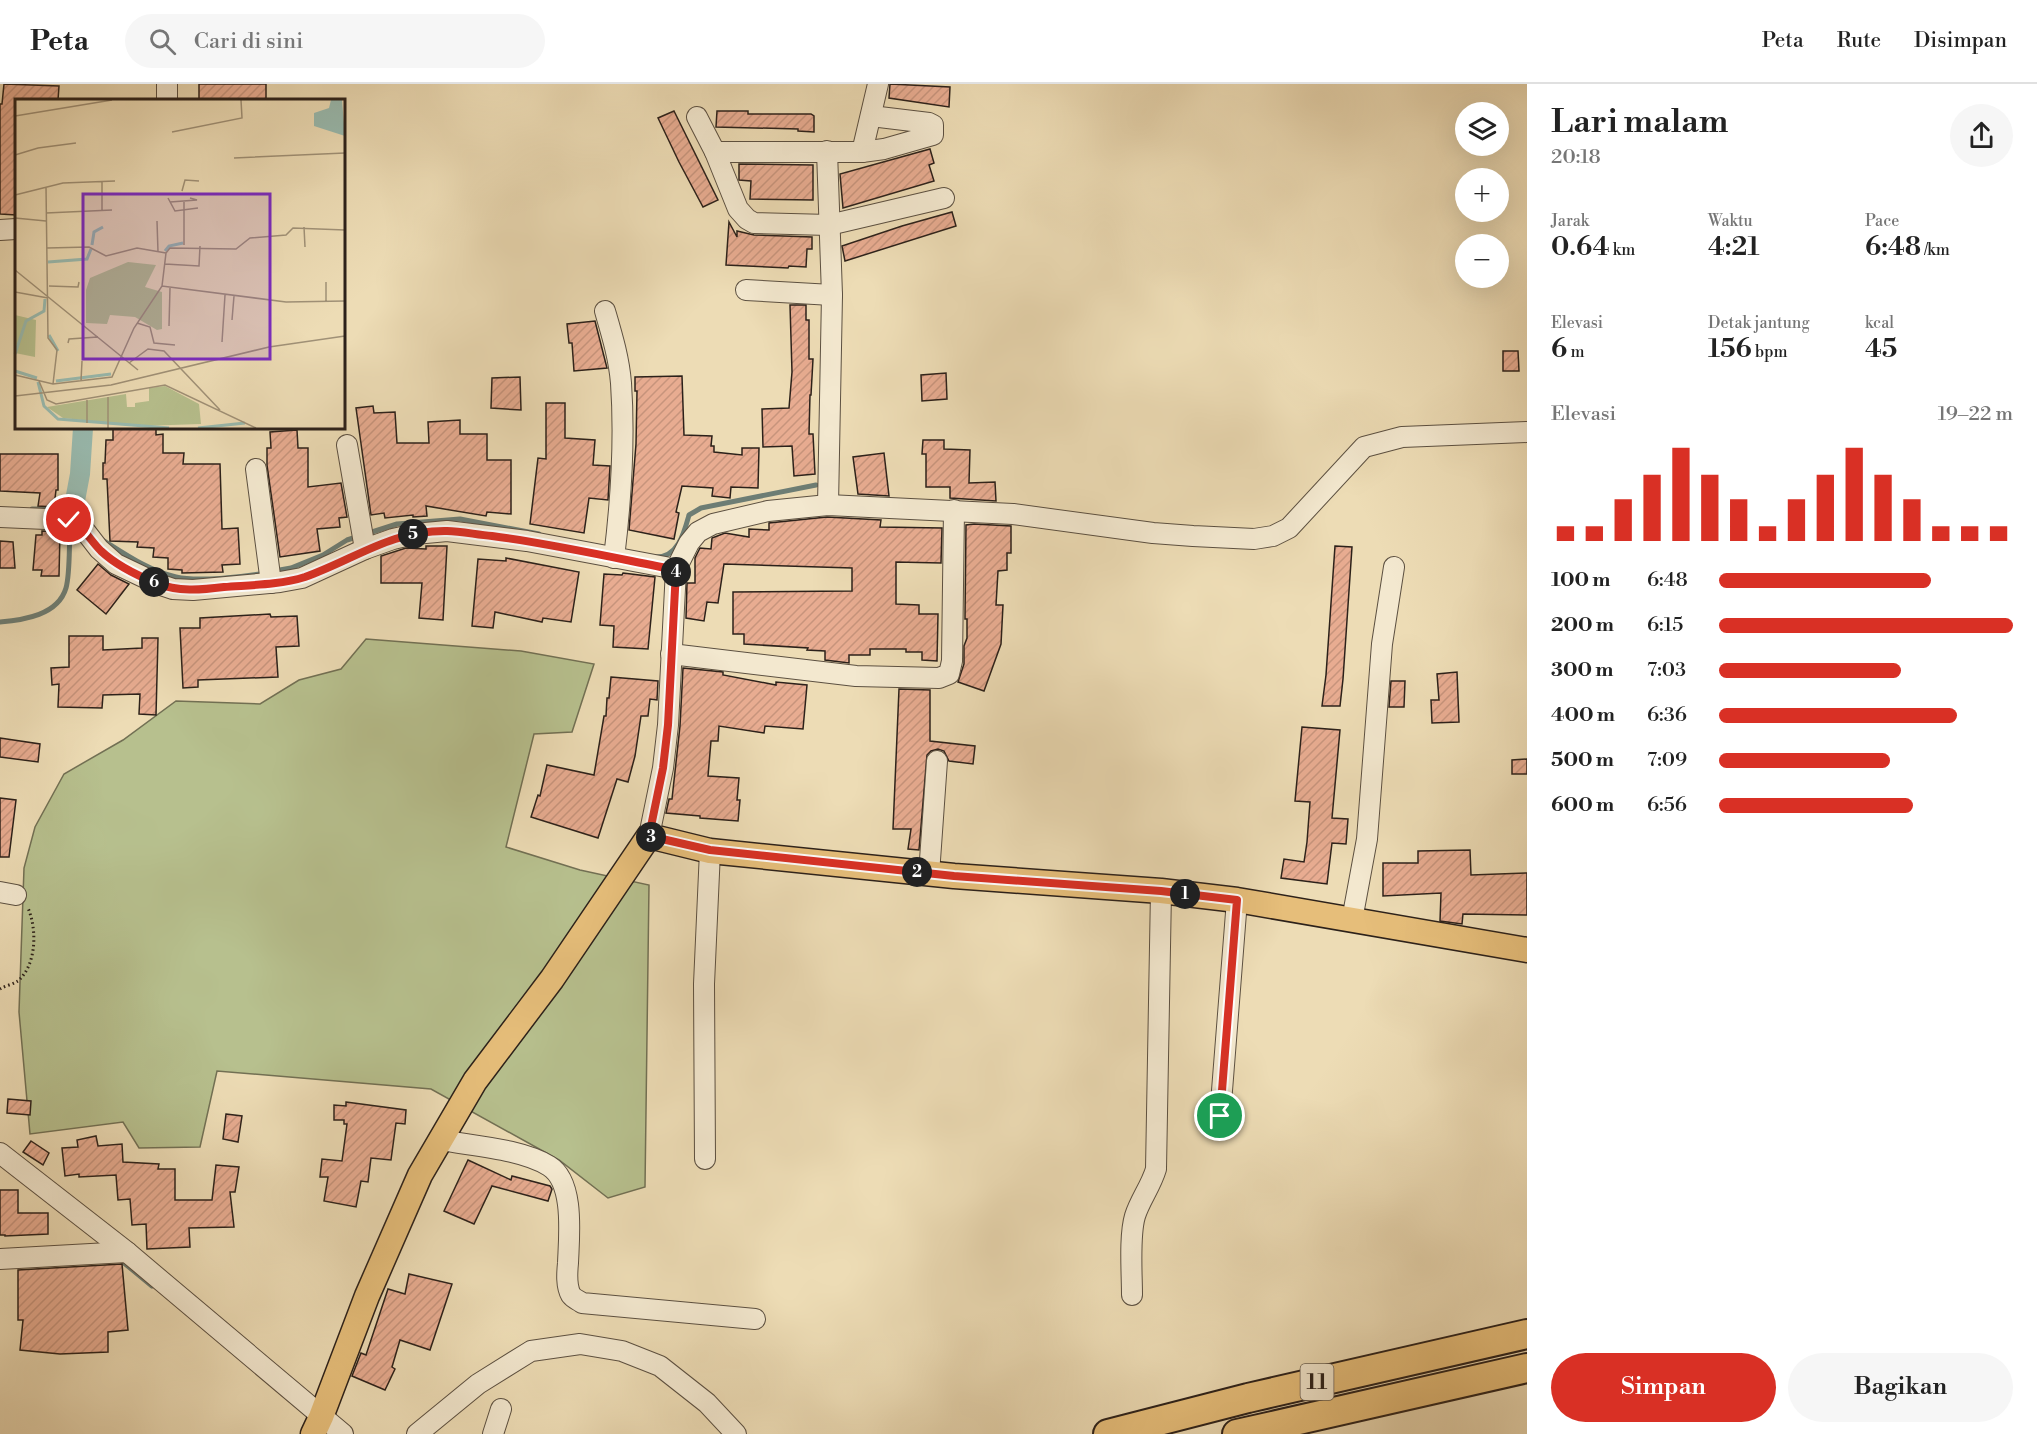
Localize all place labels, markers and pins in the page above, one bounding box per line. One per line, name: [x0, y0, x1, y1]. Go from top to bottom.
pin: [43, 494, 94, 545]
pin: 5: [398, 519, 428, 549]
pin: 4: [661, 557, 691, 587]
pin: 6: [139, 567, 169, 597]
pin: 3: [636, 822, 666, 852]
pin: 2: [902, 857, 932, 887]
pin: 1: [1170, 879, 1200, 909]
pin: [1194, 1090, 1245, 1141]

